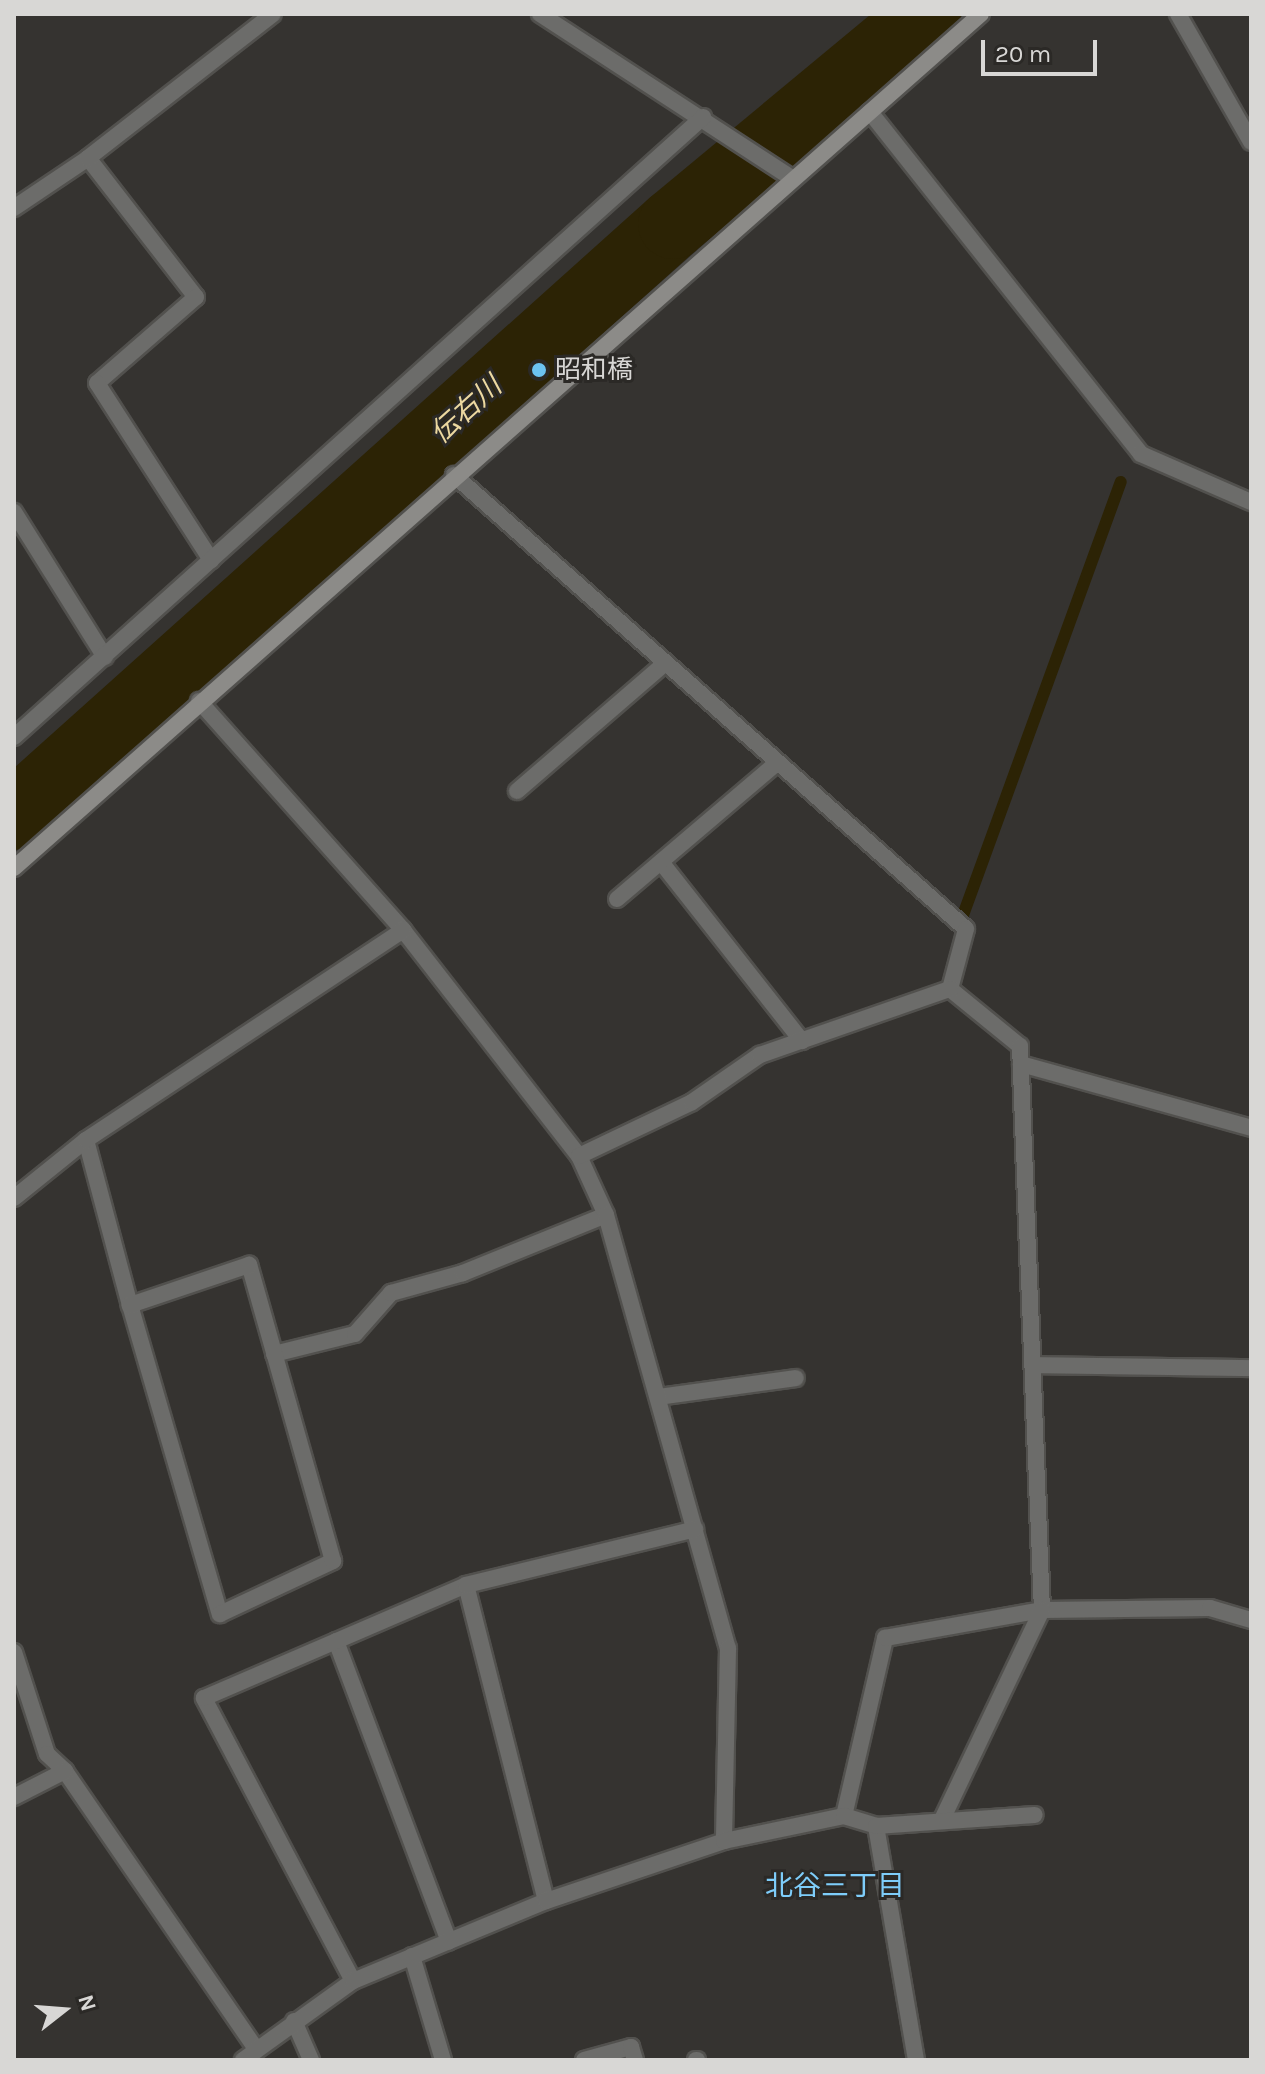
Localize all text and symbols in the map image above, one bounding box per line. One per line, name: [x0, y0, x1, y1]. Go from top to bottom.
scale bar: [985, 24, 1101, 74]
text: 20 m: [995, 40, 1051, 68]
place label: 昭和橋: [555, 354, 633, 386]
marker: 昭和橋: [530, 361, 548, 379]
water label: 伝右川: [424, 369, 508, 451]
district label: 北谷三丁目: [765, 1869, 905, 1903]
north arrow: [24, 1970, 104, 2050]
text: N: [72, 1992, 102, 2014]

